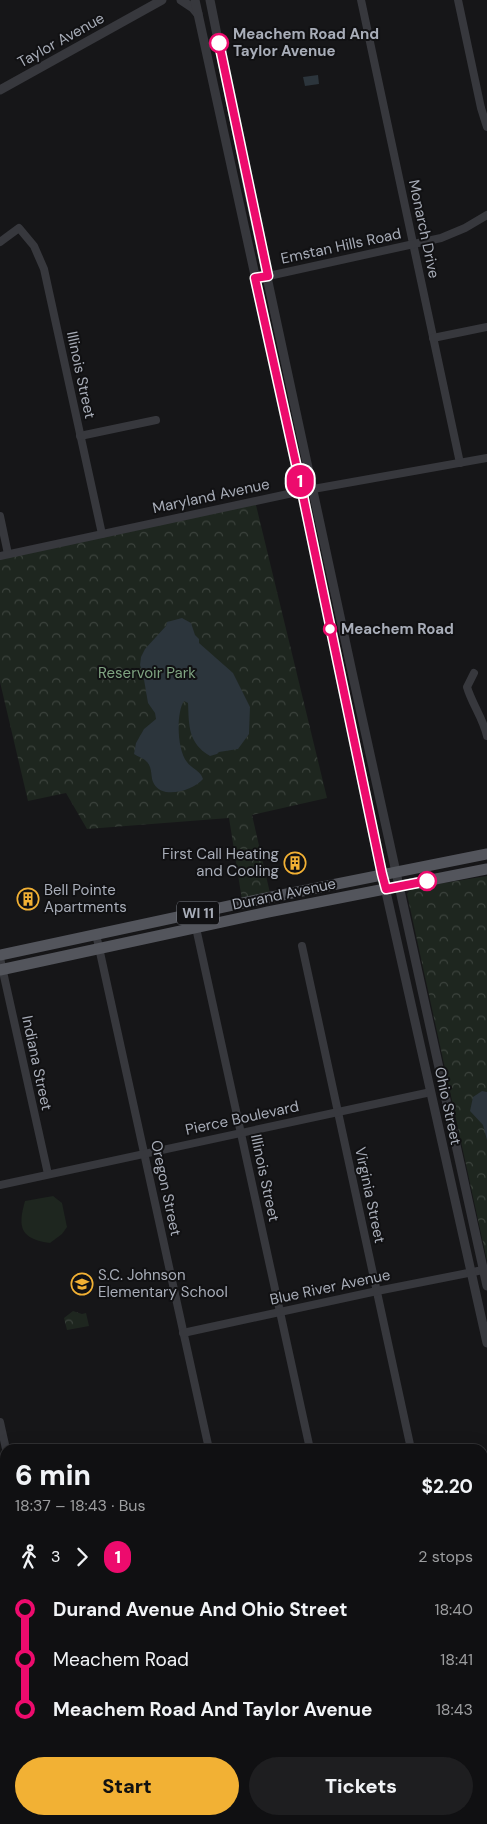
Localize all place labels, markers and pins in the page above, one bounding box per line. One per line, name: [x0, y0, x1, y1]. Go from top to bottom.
place label: Meachem Road And Taylor Avenue: [233, 24, 379, 61]
marker: Meachem Road And Taylor Avenue: [209, 33, 229, 53]
place label: Meachem Road: [341, 619, 454, 639]
marker: Meachem Road: [323, 622, 337, 636]
place label: First Call Heating and Cooling: [162, 844, 279, 881]
building icon: First Call Heating and Cooling: [283, 851, 307, 875]
unlabelled marker: [417, 871, 437, 891]
place label: Bell Pointe Apartments: [44, 880, 127, 917]
building icon: Bell Pointe Apartments: [16, 887, 40, 911]
place label: S.C. Johnson Elementary School: [98, 1265, 228, 1302]
school or university icon: S.C. Johnson Elementary School: [70, 1272, 94, 1296]

